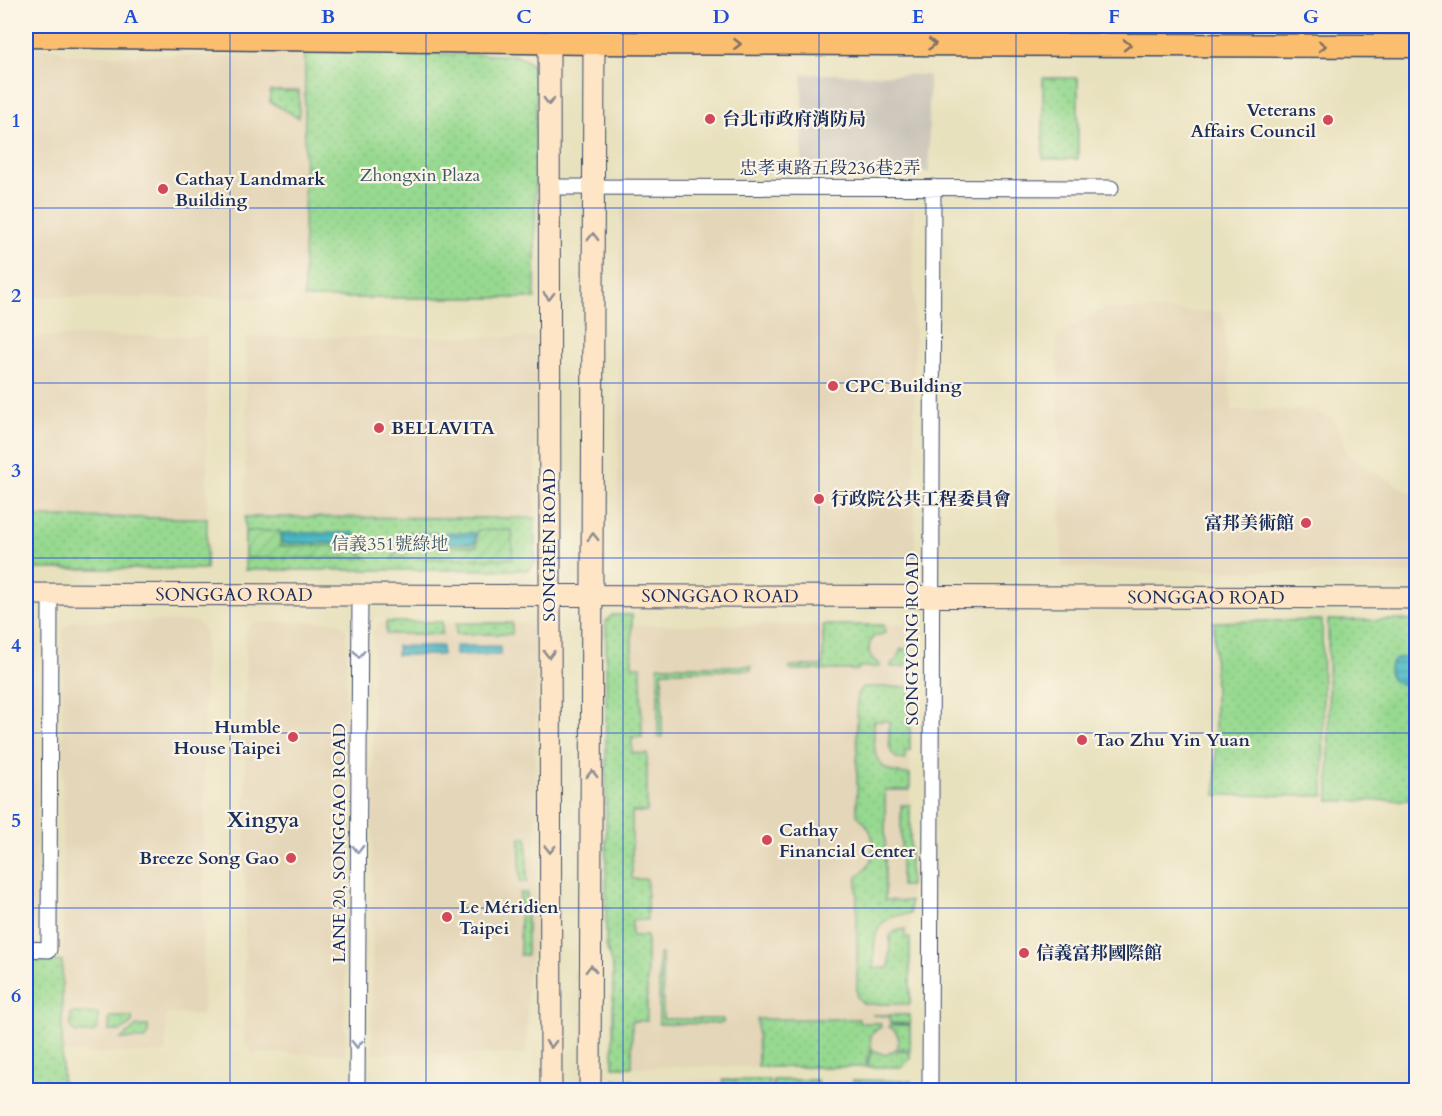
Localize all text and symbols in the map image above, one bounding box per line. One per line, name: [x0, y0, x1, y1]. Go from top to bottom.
text: A: [123, 3, 139, 30]
text: B: [321, 3, 335, 30]
text: C: [516, 3, 532, 30]
text: D: [712, 3, 730, 30]
text: E: [912, 3, 924, 30]
text: F: [1108, 3, 1120, 30]
text: G: [1303, 3, 1319, 30]
one-way arrow: [732, 38, 741, 50]
one-way arrow: [927, 38, 936, 51]
one-way arrow: [1122, 39, 1131, 51]
one-way arrow: [1317, 40, 1326, 52]
one-way arrow: [543, 97, 555, 106]
place label: Veterans Affairs Council: [1190, 98, 1316, 144]
text: 1: [11, 107, 21, 134]
place label: 台北市政府消防局: [722, 107, 866, 132]
marker: 台北市政府消防局: [703, 112, 717, 126]
marker: Veterans Affairs Council: [1321, 113, 1335, 127]
street label: 忠孝東路五段236巷2弄: [740, 156, 920, 181]
park label: Zhongxin Plaza: [360, 163, 481, 188]
place label: Cathay Landmark Building: [175, 167, 326, 213]
marker: Cathay Landmark Building: [156, 182, 170, 196]
one-way arrow: [587, 233, 599, 242]
text: 2: [11, 282, 21, 309]
one-way arrow: [543, 292, 555, 301]
place label: CPC Building: [845, 374, 962, 399]
marker: CPC Building: [826, 379, 840, 393]
place label: BELLAVITA: [391, 416, 495, 441]
marker: BELLAVITA: [372, 421, 386, 435]
text: 3: [11, 457, 21, 484]
street label: SONGREN ROAD: [537, 468, 562, 622]
place label: 行政院公共工程委員會: [831, 487, 1011, 512]
marker: 行政院公共工程委員會: [812, 492, 826, 506]
place label: 富邦美術館: [1204, 511, 1294, 536]
marker: 富邦美術館: [1299, 516, 1313, 530]
park label: 信義351號綠地: [331, 532, 449, 557]
one-way arrow: [587, 533, 599, 542]
street label: SONGYONG ROAD: [900, 552, 925, 726]
street label: SONGGAO ROAD: [155, 582, 313, 607]
street label: SONGGAO ROAD: [641, 583, 799, 609]
street label: SONGGAO ROAD: [1127, 585, 1285, 610]
text: 4: [11, 632, 21, 659]
one-way arrow: [353, 649, 365, 658]
one-way arrow: [543, 650, 555, 659]
place label: Humble House Taipei: [173, 715, 281, 761]
street label: LANE 20, SONGGAO ROAD: [327, 723, 352, 963]
place label: Tao Zhu Yin Yuan: [1094, 728, 1250, 753]
marker: Humble House Taipei: [286, 730, 300, 744]
marker: Tao Zhu Yin Yuan: [1075, 733, 1089, 747]
one-way arrow: [586, 770, 598, 779]
district label: Xingya: [227, 806, 300, 835]
text: 5: [11, 807, 21, 834]
place label: Cathay Financial Center: [779, 818, 916, 864]
marker: Cathay Financial Center: [760, 833, 774, 847]
one-way arrow: [352, 844, 364, 853]
one-way arrow: [544, 845, 556, 854]
place label: Breeze Song Gao: [139, 846, 279, 871]
marker: Breeze Song Gao: [284, 851, 298, 865]
place label: Le Méridien Taipei: [459, 895, 559, 941]
marker: Le Méridien Taipei: [440, 910, 454, 924]
place label: 信義富邦國際館: [1036, 941, 1162, 966]
marker: 信義富邦國際館: [1017, 946, 1031, 960]
one-way arrow: [585, 965, 597, 974]
text: 6: [11, 982, 21, 1009]
one-way arrow: [351, 1039, 363, 1048]
one-way arrow: [544, 1040, 557, 1049]

